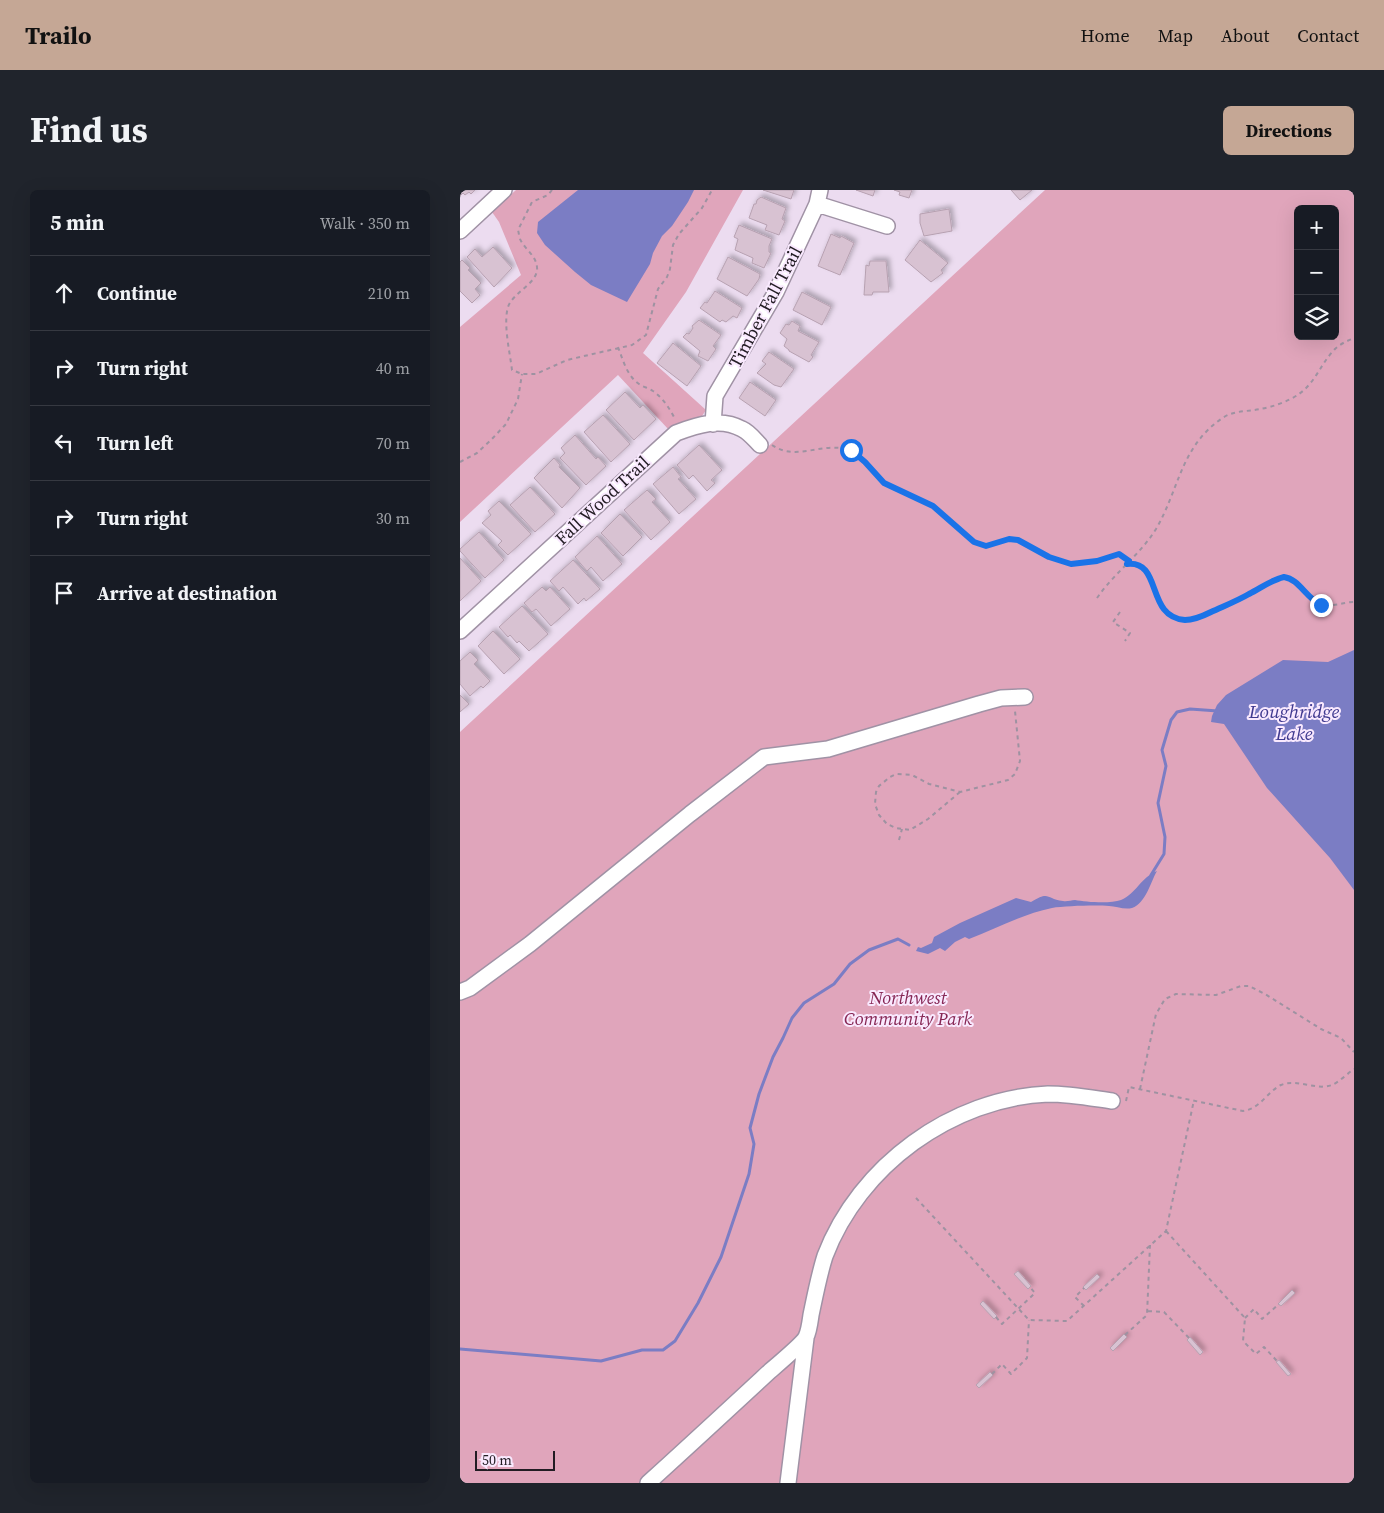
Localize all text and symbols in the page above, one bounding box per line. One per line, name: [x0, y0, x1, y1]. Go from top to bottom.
text: Trailo: [25, 19, 92, 52]
text: Home: [1081, 23, 1130, 48]
text: Map: [1158, 23, 1193, 48]
text: About: [1221, 23, 1269, 48]
text: Contact: [1297, 23, 1359, 48]
text: Find us: [30, 106, 148, 154]
button: Directions: [1223, 106, 1354, 155]
map controls: [1294, 205, 1339, 340]
button: +: [1294, 205, 1339, 250]
text: 5 min: [50, 208, 105, 237]
text: Walk · 350 m: [320, 212, 410, 234]
street label: Timber Fall Trail: [722, 242, 808, 372]
button: −: [1294, 250, 1339, 295]
icon: ahead: [50, 279, 78, 307]
text: Continue: [97, 280, 177, 306]
text: 210 m: [368, 282, 410, 304]
button: layers: [1294, 295, 1339, 340]
icon: right: [50, 354, 78, 382]
text: Turn right: [97, 355, 188, 381]
text: 40 m: [376, 357, 410, 379]
icon: left: [50, 429, 78, 457]
text: Turn left: [97, 430, 173, 456]
text: 70 m: [376, 432, 410, 454]
route start: [840, 439, 863, 462]
street label: Fall Wood Trail: [549, 450, 655, 550]
icon: right: [50, 504, 78, 532]
text: Turn right: [97, 505, 188, 531]
text: 30 m: [376, 507, 410, 529]
icon: arrive: [50, 579, 78, 607]
text: Arrive at destination: [97, 580, 277, 606]
route end: [1310, 594, 1333, 617]
water label: Loughridge Lake: [1248, 698, 1339, 746]
park label: Northwest Community Park: [844, 985, 973, 1031]
scale bar: [475, 1448, 555, 1471]
text: 50 m: [482, 1450, 512, 1470]

